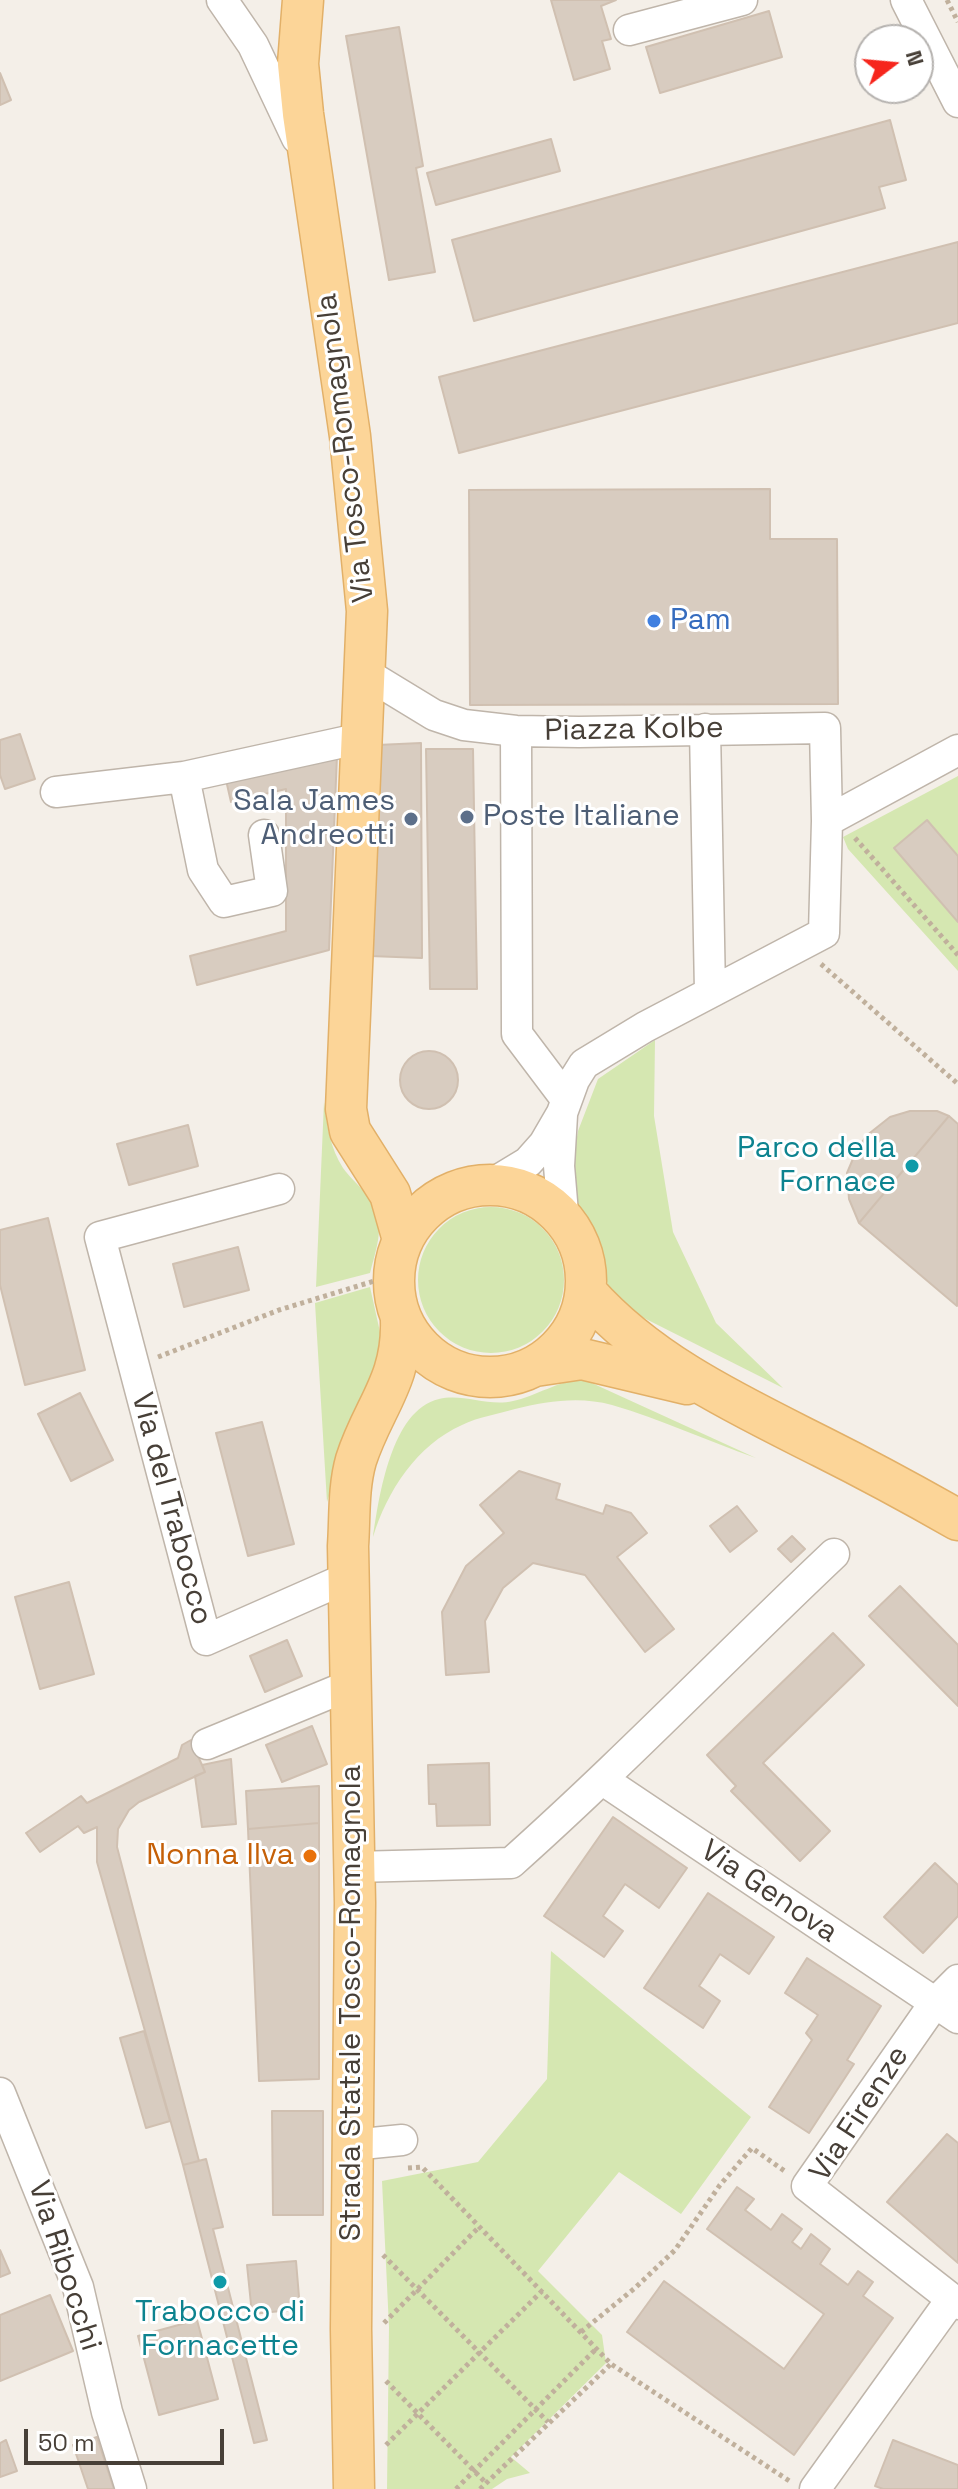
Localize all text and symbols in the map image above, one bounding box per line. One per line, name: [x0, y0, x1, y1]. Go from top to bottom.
north arrow: [854, 24, 934, 104]
text: N: [900, 47, 931, 69]
street label: Via Tosco-Romagnola: [309, 292, 383, 604]
place label: Pam: [670, 603, 731, 639]
marker: Pam: [645, 612, 663, 630]
street label: Piazza Kolbe: [544, 710, 724, 750]
place label: Sala James Andreotti: [233, 784, 395, 854]
place label: Poste Italiane: [483, 799, 680, 835]
marker: Poste Italiane: [458, 808, 476, 826]
marker: Sala James Andreotti: [402, 810, 420, 828]
place label: Parco della Fornace: [737, 1131, 896, 1202]
marker: Parco della Fornace: [903, 1157, 921, 1175]
street label: Via del Trabocco: [123, 1389, 219, 1629]
street label: Strada Statale Tosco-Romagnola: [334, 1765, 370, 2241]
street label: Via Genova: [694, 1833, 844, 1951]
place label: Nonna Ilva: [146, 1838, 294, 1874]
marker: Nonna Ilva: [301, 1847, 319, 1865]
street label: Via Firenze: [803, 2040, 917, 2188]
street label: Via Ribocchi: [20, 2176, 108, 2356]
marker: Trabocco di Fornacette: [211, 2273, 229, 2291]
place label: Trabocco di Fornacette: [135, 2295, 305, 2366]
scale bar: [28, 2413, 228, 2463]
text: 50 m: [38, 2427, 95, 2458]

